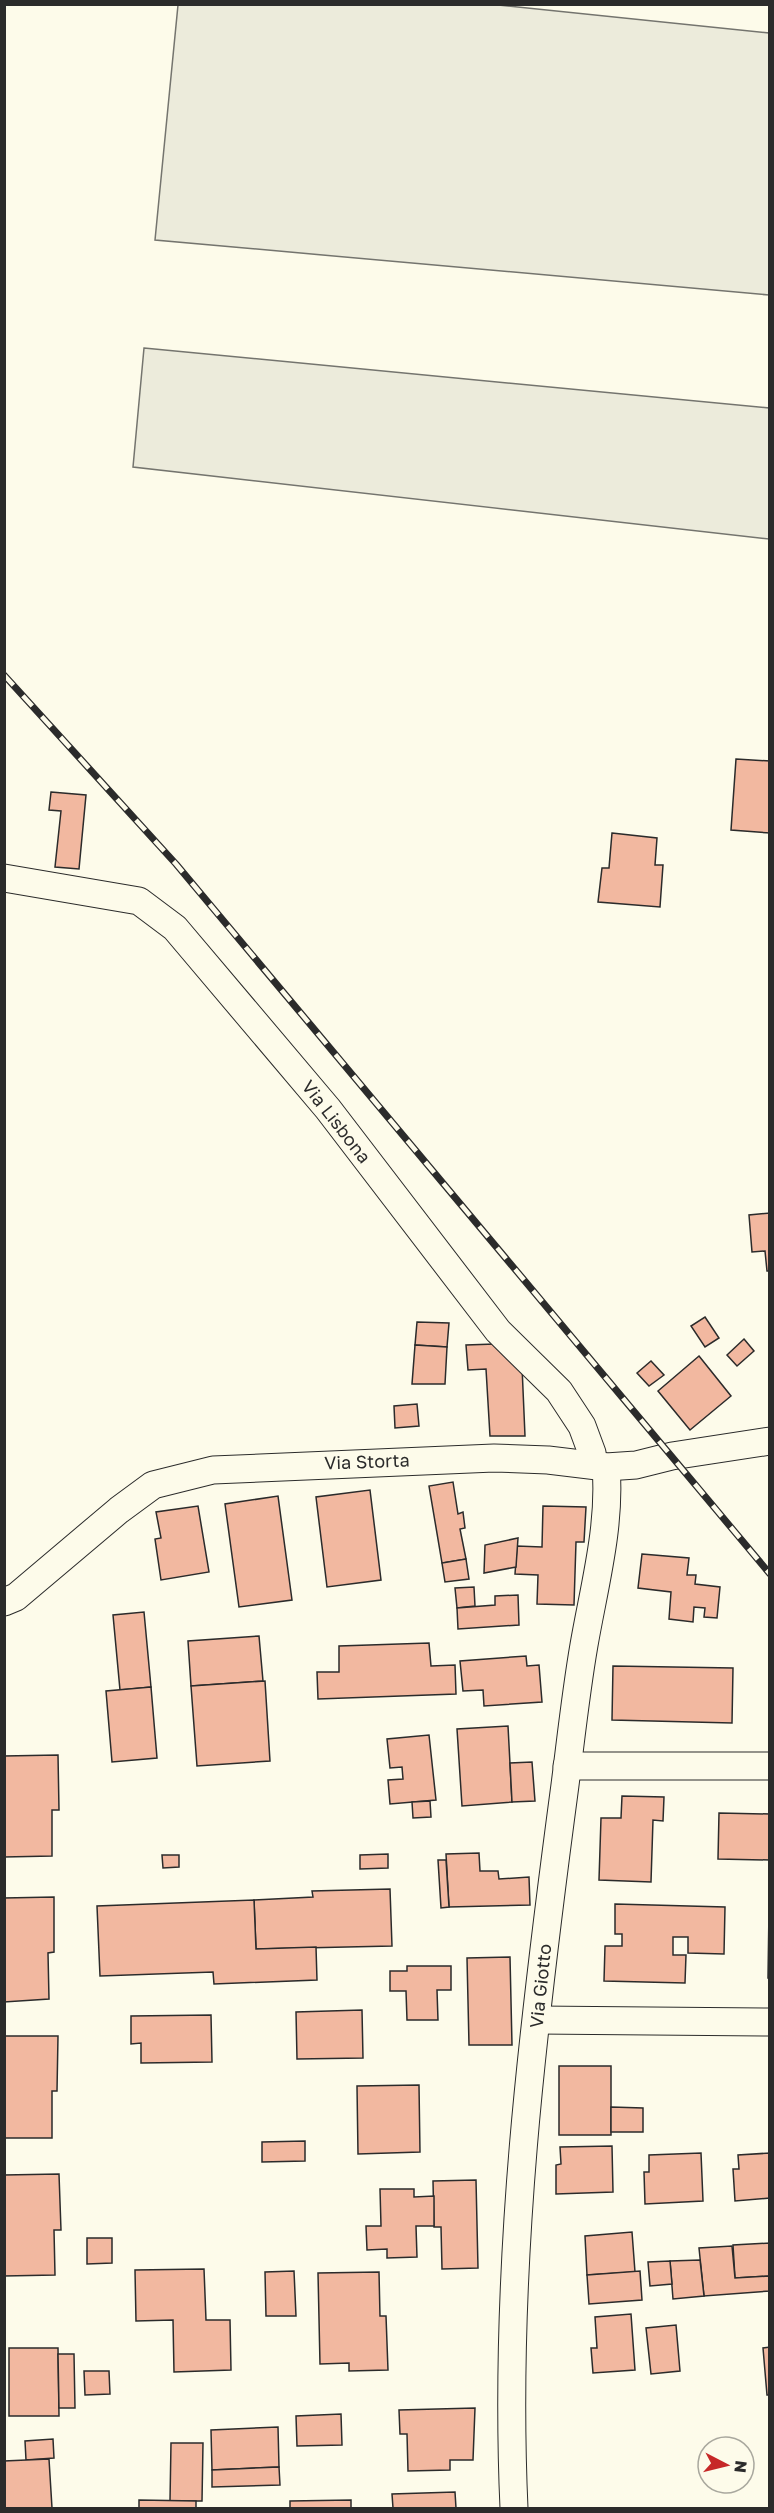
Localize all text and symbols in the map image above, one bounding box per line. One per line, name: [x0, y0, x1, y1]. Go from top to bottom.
street label: Via Lisbona: [298, 1075, 376, 1167]
street label: Via Storta: [324, 1449, 410, 1473]
street label: Via Giotto: [525, 1943, 555, 2029]
north arrow: [696, 2435, 756, 2495]
text: N: [730, 2460, 752, 2474]

